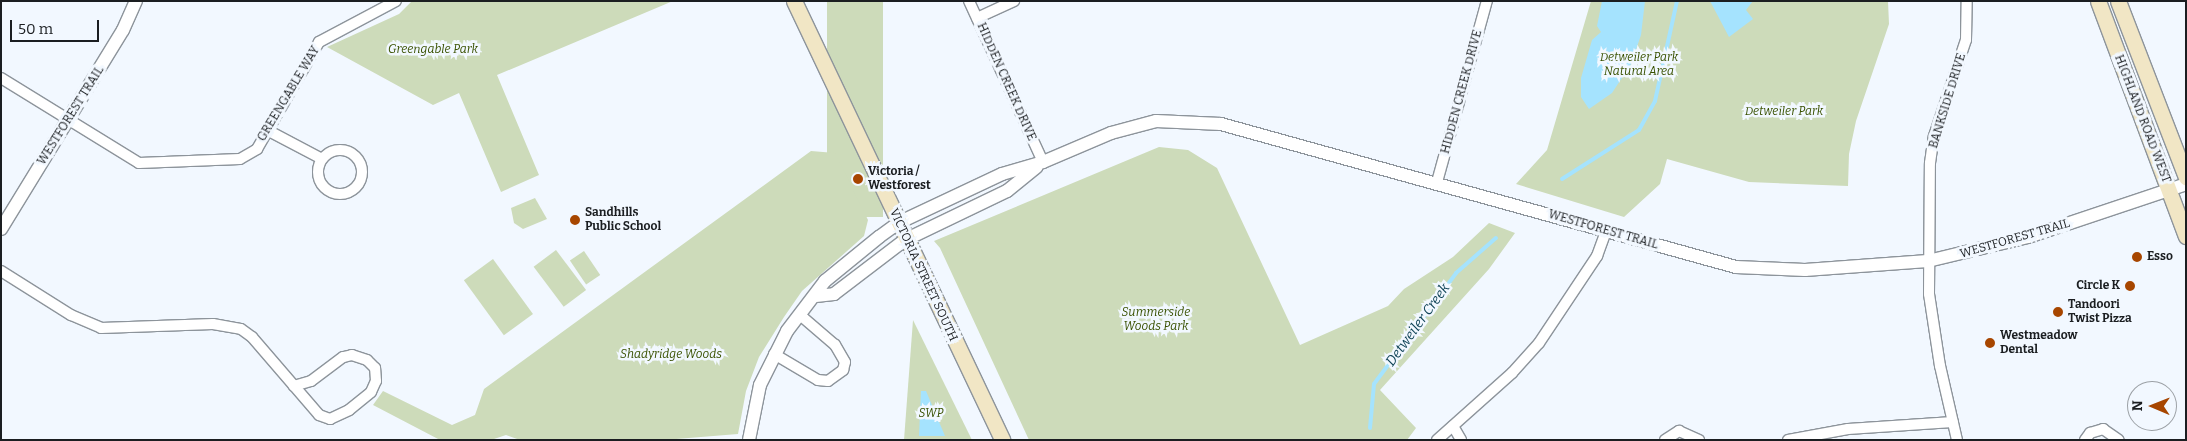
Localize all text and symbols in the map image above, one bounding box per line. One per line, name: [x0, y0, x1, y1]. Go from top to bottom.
scale bar: [12, 10, 101, 42]
text: 50 m: [18, 20, 53, 38]
street label: HIDDEN CREEK DRIVE: [973, 21, 1039, 143]
street label: HIDDEN CREEK DRIVE: [1439, 28, 1485, 156]
park label: Greengable Park: [388, 43, 478, 57]
street label: GREENGABLE WAY: [255, 44, 323, 144]
park label: Detweiler Park Natural Area: [1600, 51, 1678, 79]
street label: BANKSIDE DRIVE: [1927, 52, 1969, 150]
street label: HIGHLAND ROAD WEST: [2111, 53, 2173, 185]
street label: WESTFOREST TRAIL: [35, 64, 107, 168]
park label: Detweiler Park: [1745, 105, 1823, 119]
place label: Victoria / Westforest: [868, 165, 931, 193]
marker: Victoria / Westforest: [852, 173, 864, 185]
place label: Sandhills Public School: [585, 206, 661, 234]
street label: VICTORIA STREET SOUTH: [886, 206, 960, 344]
street label: WESTFOREST TRAIL: [1546, 207, 1660, 253]
marker: Sandhills Public School: [569, 214, 581, 226]
street label: WESTFOREST TRAIL: [1958, 216, 2072, 262]
place label: Esso: [2147, 250, 2173, 264]
marker: Esso: [2131, 251, 2143, 263]
place label: Circle K: [2076, 279, 2120, 293]
water label: Detweiler Creek: [1382, 280, 1454, 370]
marker: Circle K: [2124, 280, 2136, 292]
place label: Tandoori Twist Pizza: [2068, 298, 2132, 326]
park label: Summerside Woods Park: [1122, 306, 1190, 334]
marker: Tandoori Twist Pizza: [2052, 306, 2064, 318]
place label: Westmeadow Dental: [2000, 329, 2077, 357]
marker: Westmeadow Dental: [1984, 337, 1996, 349]
park label: Shadyridge Woods: [620, 348, 722, 362]
north arrow: [2127, 381, 2177, 431]
text: N: [2129, 400, 2146, 411]
park label: SWP: [919, 407, 943, 421]

